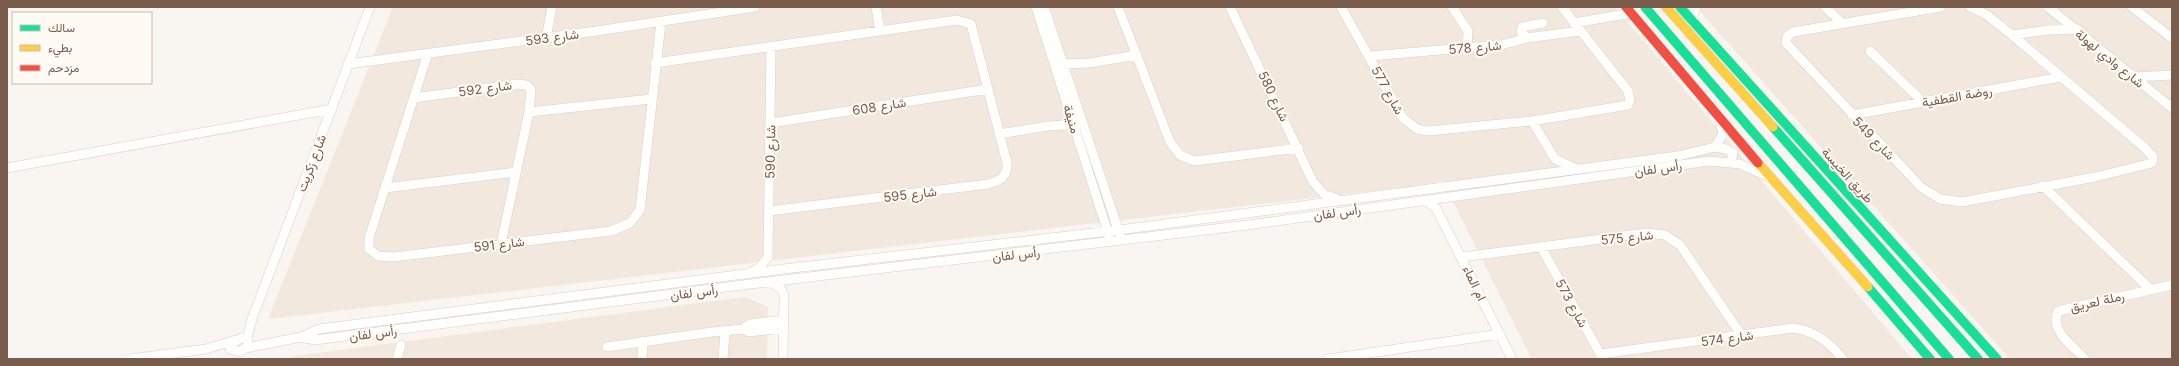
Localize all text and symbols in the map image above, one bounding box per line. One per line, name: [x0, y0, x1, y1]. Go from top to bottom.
legend: [12, 12, 152, 84]
text: سالك: [48, 20, 75, 35]
street label: شارع 593: [524, 25, 580, 51]
street label: شارع وادي لهولة: [2070, 25, 2148, 93]
street label: شارع 578: [1448, 37, 1502, 59]
text: بطيء: [48, 40, 72, 58]
text: مزدحم: [48, 60, 79, 76]
street label: شارع 577: [1366, 63, 1408, 118]
street label: شارع 580: [1253, 68, 1293, 125]
street label: شارع 592: [457, 76, 513, 102]
street label: روضة القطفية: [1921, 82, 1994, 111]
street label: شارع 608: [851, 94, 907, 120]
street label: منيفة: [1060, 103, 1084, 135]
street label: شارع 549: [1848, 113, 1899, 164]
street label: شارع 590: [762, 125, 780, 179]
street label: شارع زكريت: [293, 132, 331, 195]
street label: طريق الخيسة: [1818, 144, 1877, 207]
street label: رأس لفان: [1633, 157, 1683, 180]
street label: شارع 595: [882, 183, 938, 207]
street label: رأس لفان: [1312, 201, 1362, 224]
street label: شارع 575: [1600, 226, 1654, 250]
street label: شارع 591: [473, 233, 526, 257]
street label: رأس لفان: [991, 244, 1041, 265]
street label: ام الماء: [1459, 263, 1490, 304]
street label: شارع 573: [1550, 276, 1592, 331]
street label: رأس لفان: [669, 281, 719, 304]
street label: رملة لعريق: [2068, 287, 2126, 316]
street label: رأس لفان: [348, 322, 398, 345]
street label: شارع 574: [1700, 326, 1754, 352]

